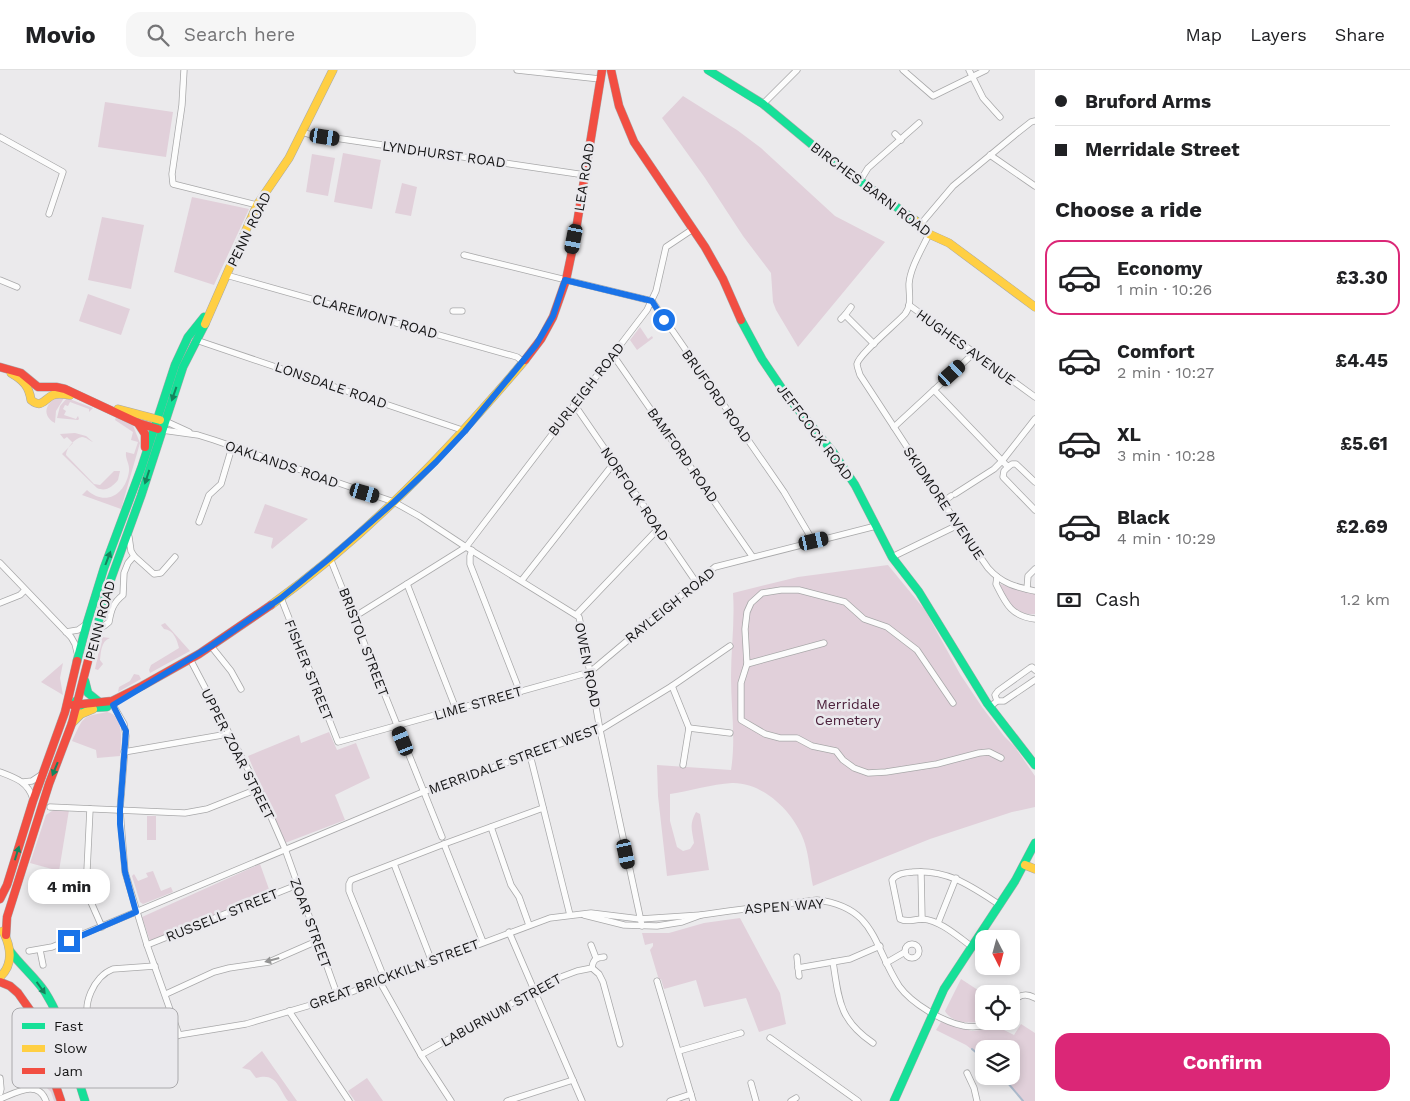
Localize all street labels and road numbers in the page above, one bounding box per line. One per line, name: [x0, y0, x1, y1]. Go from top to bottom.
street label: LYNDHURST ROAD: [381, 137, 507, 171]
street label: BIRCHES BARN ROAD: [808, 139, 934, 239]
street label: LEA ROAD: [571, 141, 597, 213]
street label: PENN ROAD: [224, 189, 274, 269]
street label: CLAREMONT ROAD: [310, 290, 440, 342]
street label: HUGHES AVENUE: [913, 306, 1019, 388]
street label: BURLEIGH ROAD: [545, 339, 627, 439]
street label: BRUFORD ROAD: [679, 346, 755, 446]
street label: LONSDALE ROAD: [273, 358, 389, 412]
street label: JEFFCOCK ROAD: [774, 381, 856, 483]
street label: BAMFORD ROAD: [644, 405, 722, 505]
street label: OAKLANDS ROAD: [223, 437, 341, 491]
street label: SKIDMORE AVENUE: [900, 443, 988, 563]
street label: NORFOLK ROAD: [598, 444, 672, 544]
street label: RAYLEIGH ROAD: [622, 564, 718, 646]
street label: PENN ROAD: [82, 579, 118, 661]
street label: BRISTOL STREET: [336, 585, 392, 699]
street label: FISHER STREET: [281, 617, 337, 723]
street label: OWEN ROAD: [572, 621, 604, 709]
street label: LIME STREET: [432, 683, 524, 723]
street label: UPPER ZOAR STREET: [198, 686, 278, 823]
street label: MERRIDALE STREET WEST: [426, 720, 602, 797]
street label: ZOAR STREET: [287, 876, 335, 971]
street label: RUSSELL STREET: [163, 885, 281, 945]
street label: ASPEN WAY: [744, 895, 824, 917]
street label: GREAT BRICKKILN STREET: [307, 936, 482, 1012]
street label: LABURNUM STREET: [438, 970, 565, 1050]

